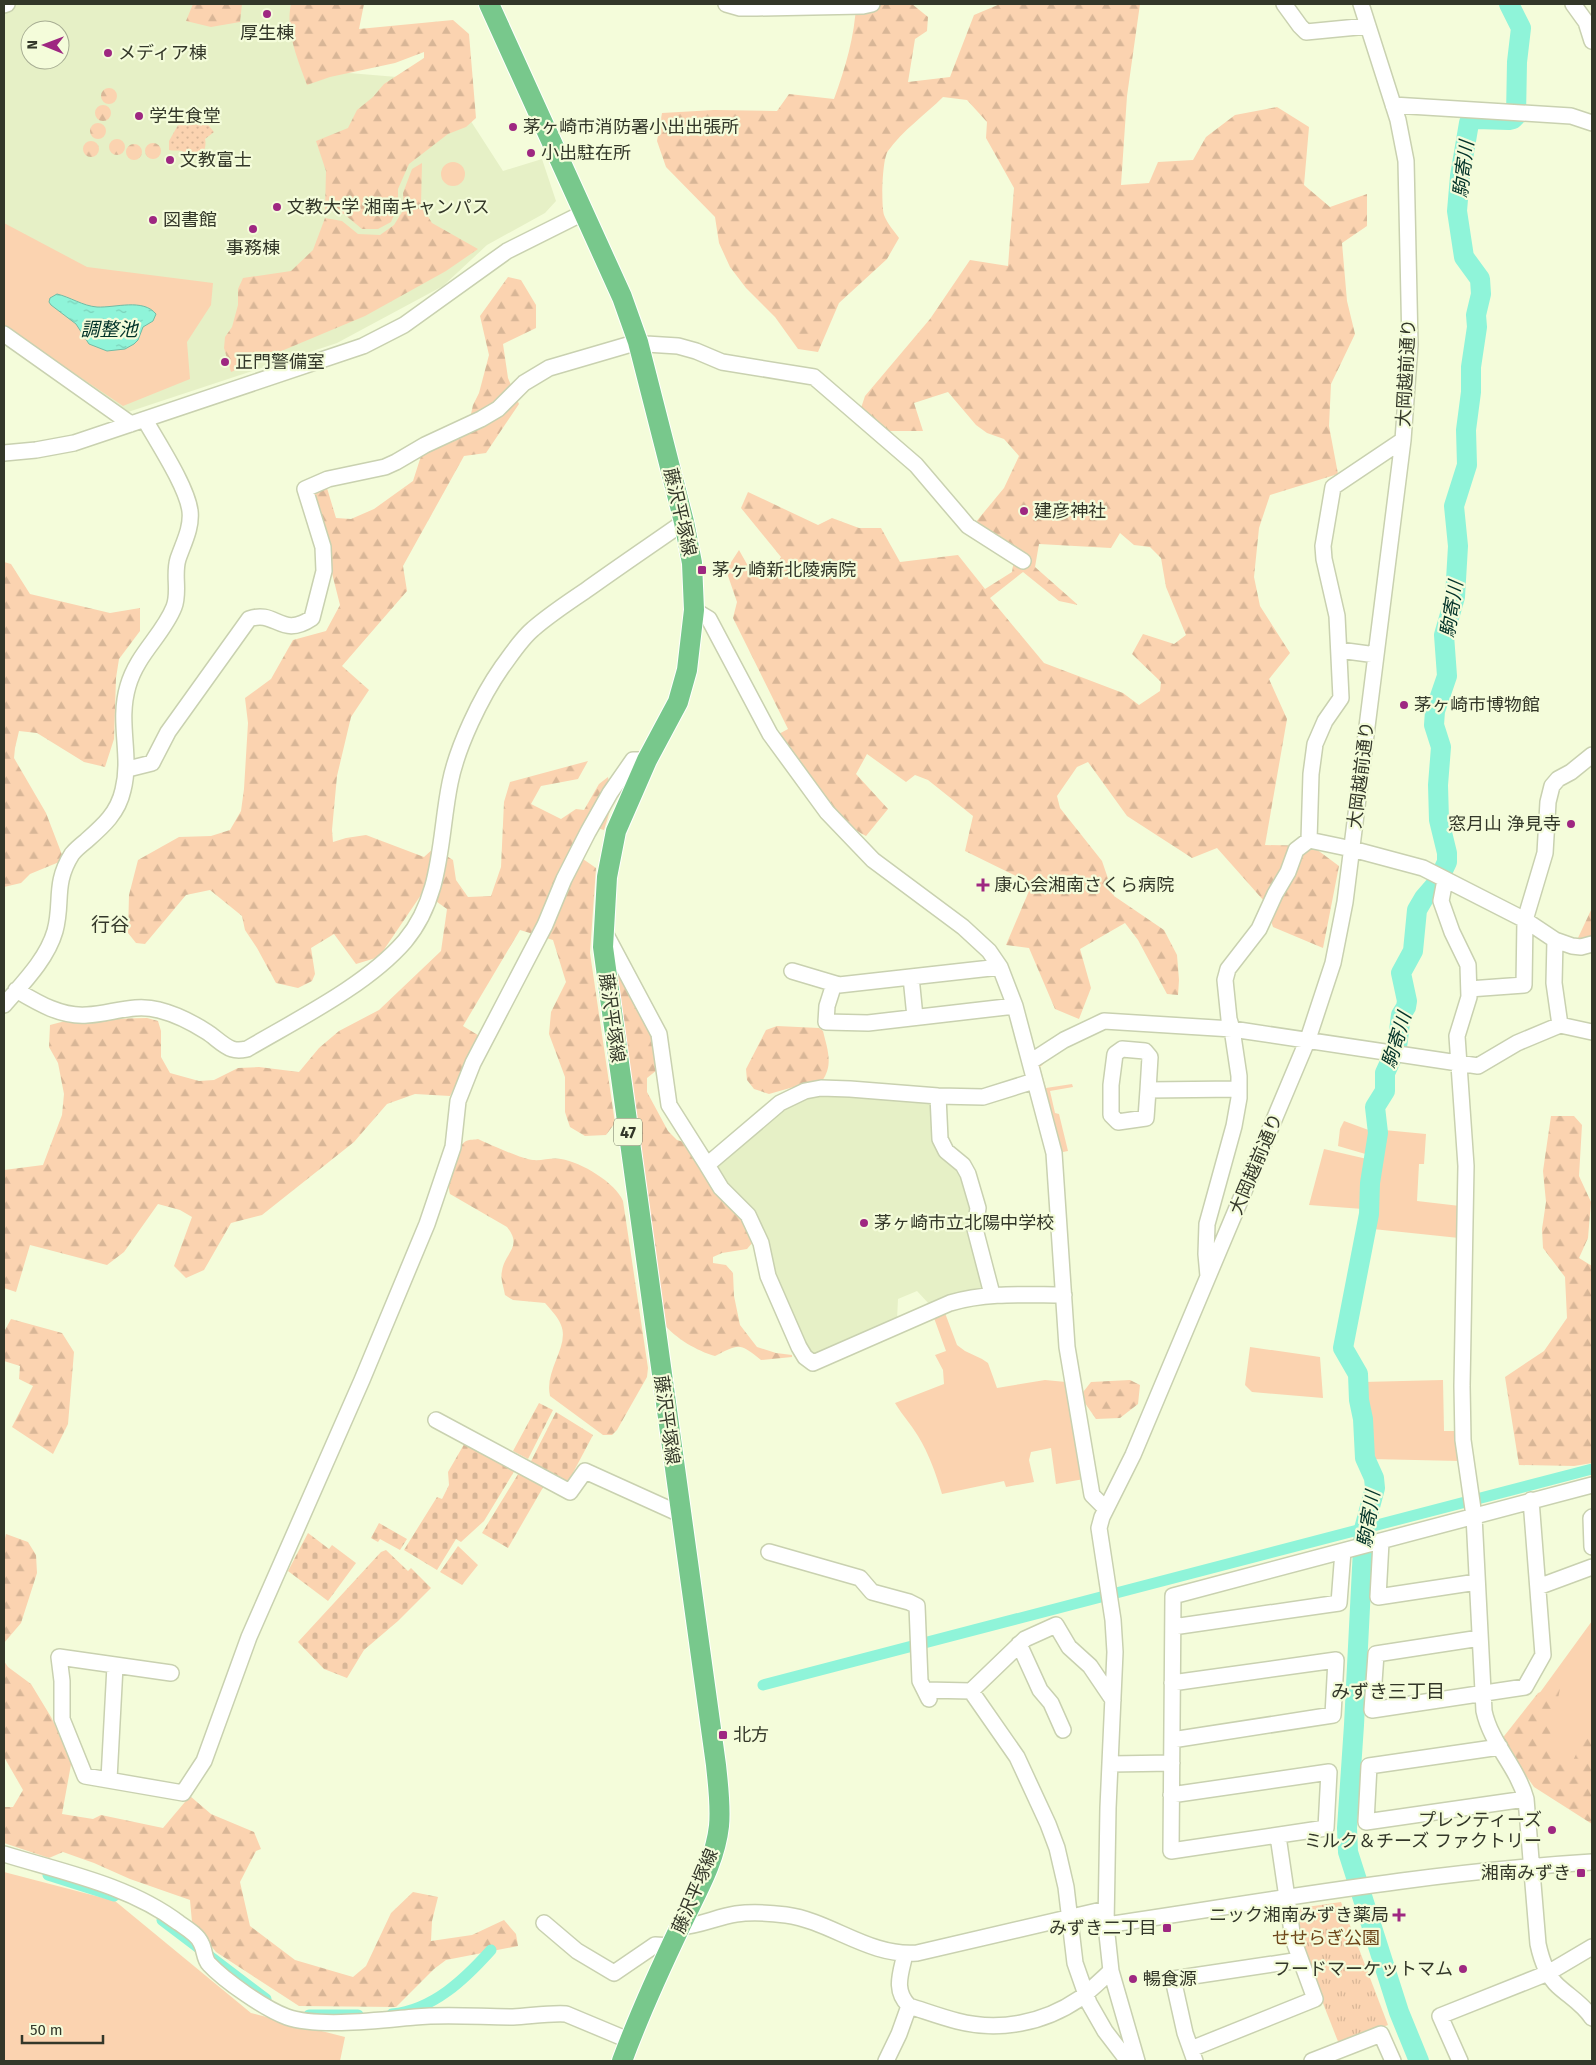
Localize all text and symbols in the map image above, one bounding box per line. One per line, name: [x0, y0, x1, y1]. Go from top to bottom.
marker: 厚生棟: [261, 8, 273, 20]
north arrow: [20, 20, 70, 70]
place label: 厚生棟: [240, 22, 294, 44]
text: N: [24, 40, 41, 50]
place label: メディア棟: [118, 42, 207, 64]
marker: メディア棟: [102, 47, 114, 59]
place label: 学生食堂: [149, 105, 221, 127]
marker: 学生食堂: [133, 110, 145, 122]
place label: 茅ヶ崎市消防署小出出張所: [523, 116, 739, 138]
marker: 茅ヶ崎市消防署小出出張所: [507, 121, 519, 133]
water label: 駒寄川: [1449, 137, 1479, 199]
place label: 小出駐在所: [541, 142, 631, 164]
marker: 小出駐在所: [525, 147, 537, 159]
place label: 文教富士: [180, 149, 252, 171]
marker: 文教富士: [164, 154, 176, 166]
place label: 文教大学 湘南キャンパス: [287, 196, 490, 218]
marker: 文教大学 湘南キャンパス: [271, 201, 283, 213]
place label: 図書館: [163, 209, 217, 231]
marker: 図書館: [147, 214, 159, 226]
marker: 事務棟: [247, 223, 259, 235]
place label: 事務棟: [226, 237, 280, 259]
water label: 調整池: [80, 318, 139, 341]
street label: 大岡越前通り: [1392, 318, 1420, 428]
place label: 正門警備室: [235, 351, 325, 373]
marker: 正門警備室: [219, 356, 231, 368]
street label: 藤沢平塚線: [659, 466, 701, 558]
place label: 建彦神社: [1034, 500, 1106, 522]
marker: 建彦神社: [1018, 505, 1030, 517]
place label: 茅ヶ崎新北陵病院: [712, 559, 856, 581]
marker: 茅ヶ崎新北陵病院: [696, 564, 708, 576]
water label: 駒寄川: [1436, 577, 1468, 639]
place label: 茅ヶ崎市博物館: [1414, 694, 1540, 716]
marker: 茅ヶ崎市博物館: [1398, 699, 1410, 711]
street label: 大岡越前通り: [1344, 720, 1378, 830]
place label: 窓月山 浄見寺: [1448, 813, 1561, 835]
marker: 窓月山 浄見寺: [1565, 818, 1577, 830]
place label: 康心会湘南さくら病院: [994, 874, 1174, 896]
marker: 康心会湘南さくら病院: [976, 878, 990, 892]
district label: 行谷: [91, 913, 129, 936]
street label: 藤沢平塚線: [595, 972, 629, 1064]
water label: 駒寄川: [1377, 1008, 1416, 1071]
street label: 大岡越前通り: [1225, 1110, 1287, 1218]
road number: 47: [614, 1118, 642, 1146]
place label: 茅ヶ崎市立北陽中学校: [874, 1212, 1054, 1234]
marker: 茅ヶ崎市立北陽中学校: [858, 1217, 870, 1229]
street label: 藤沢平塚線: [650, 1374, 684, 1466]
water label: 駒寄川: [1353, 1487, 1385, 1549]
district label: みずき三丁目: [1331, 1680, 1445, 1703]
place label: 北方: [733, 1724, 769, 1746]
marker: 北方: [717, 1729, 729, 1741]
place label: プレンティーズ ミルク＆チーズ ファクトリー: [1304, 1809, 1542, 1852]
marker: プレンティーズ ミルク＆チーズ ファクトリー: [1546, 1824, 1558, 1836]
street label: 藤沢平塚線: [667, 1845, 723, 1937]
place label: 湘南みずき: [1481, 1862, 1571, 1884]
marker: 湘南みずき: [1575, 1867, 1587, 1879]
place label: ニック湘南みずき薬局: [1209, 1904, 1389, 1926]
marker: ニック湘南みずき薬局: [1393, 1909, 1405, 1921]
place label: みずき二丁目: [1049, 1917, 1157, 1939]
marker: みずき二丁目: [1161, 1922, 1173, 1934]
park label: せせらぎ公園: [1272, 1927, 1380, 1949]
place label: フードマーケットマム: [1273, 1958, 1453, 1980]
marker: フードマーケットマム: [1457, 1963, 1469, 1975]
place label: 暢食源: [1143, 1968, 1197, 1990]
marker: 暢食源: [1127, 1973, 1139, 1985]
scale bar: [22, 2012, 104, 2044]
text: 50 m: [30, 2021, 63, 2039]

